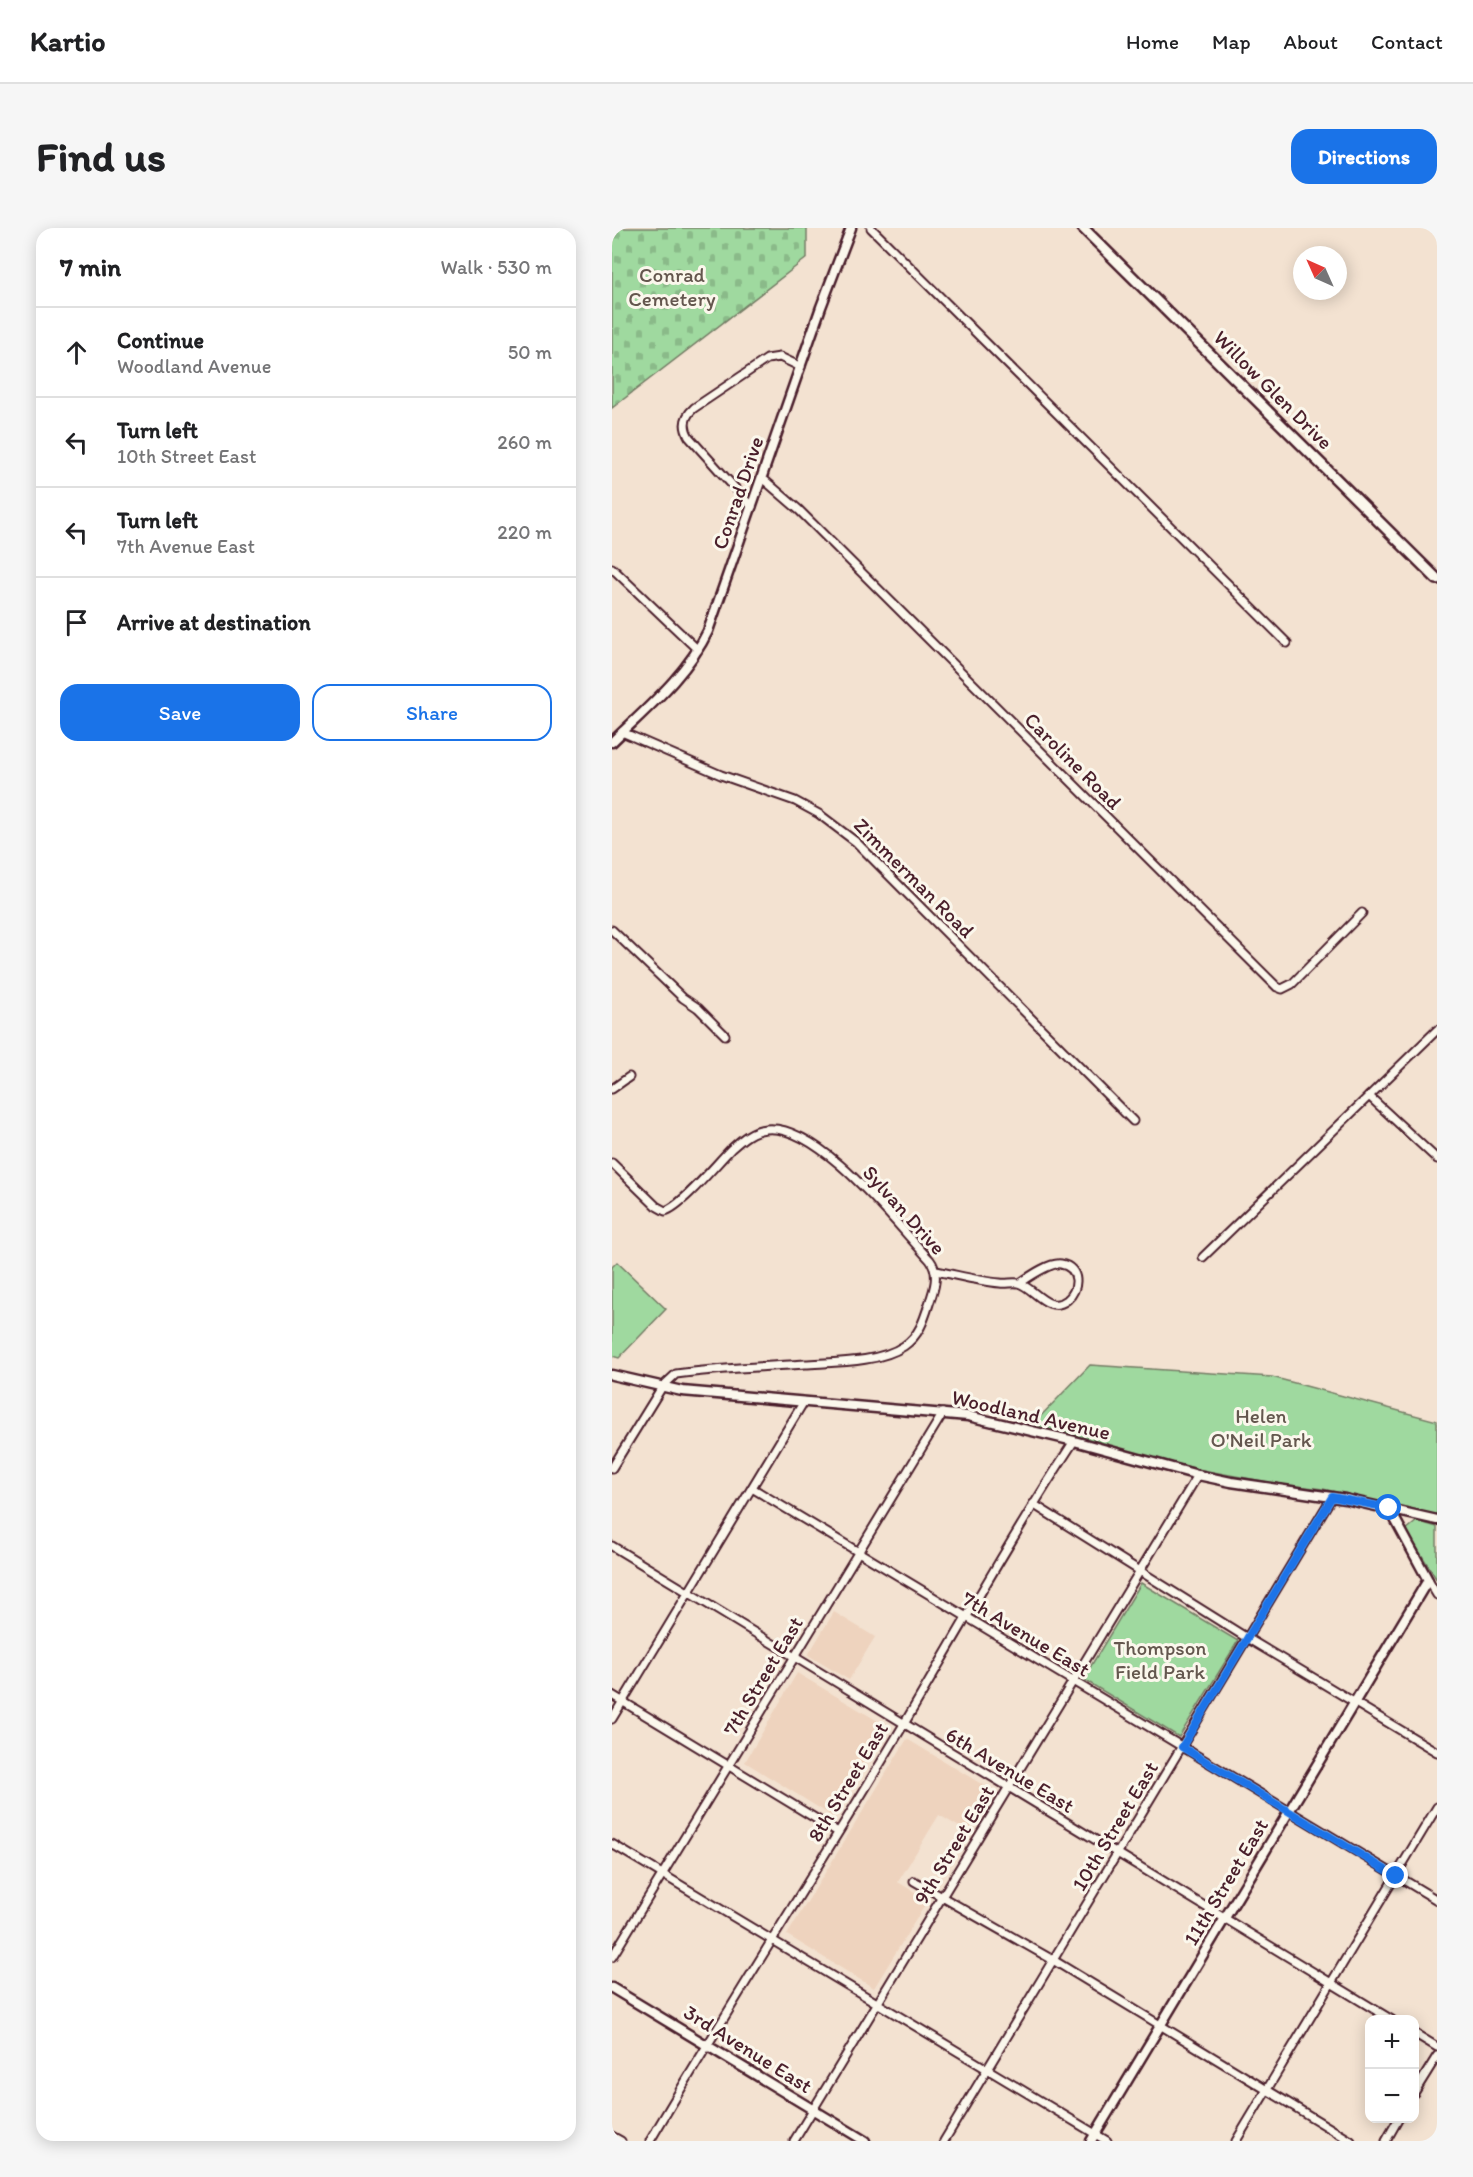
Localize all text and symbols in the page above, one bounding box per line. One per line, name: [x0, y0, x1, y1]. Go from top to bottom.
text: Kartio: [30, 24, 105, 58]
text: Home: [1126, 29, 1179, 54]
text: Map: [1212, 29, 1251, 54]
text: About: [1284, 29, 1338, 54]
text: Contact: [1371, 29, 1443, 54]
button: Directions: [1291, 129, 1437, 184]
text: Find us: [36, 131, 166, 182]
north arrow: [1293, 246, 1347, 300]
text: 7 min: [60, 251, 121, 283]
text: Walk · 530 m: [441, 255, 552, 279]
park label: Conrad Cemetery: [628, 262, 716, 311]
street label: Willow Glen Drive: [1209, 325, 1338, 454]
text: Continue: [117, 327, 204, 354]
icon: ahead: [60, 336, 93, 369]
text: 50 m: [508, 340, 552, 364]
text: Woodland Avenue: [117, 354, 271, 378]
text: Turn left: [117, 417, 198, 444]
icon: left: [60, 426, 93, 459]
text: 260 m: [497, 430, 552, 454]
street label: Conrad Drive: [707, 433, 769, 553]
text: 10th Street East: [117, 444, 257, 468]
text: Turn left: [117, 507, 198, 534]
icon: left: [60, 516, 93, 549]
text: 220 m: [497, 520, 552, 544]
text: 7th Avenue East: [117, 534, 255, 558]
icon: arrive: [60, 606, 93, 639]
text: Arrive at destination: [117, 609, 311, 636]
button: Save: [60, 684, 300, 741]
button: Share: [312, 684, 552, 741]
street label: Caroline Road: [1020, 707, 1127, 815]
street label: Zimmerman Road: [849, 812, 980, 943]
street label: Sylvan Drive: [858, 1160, 951, 1260]
street label: Woodland Avenue: [949, 1384, 1113, 1445]
park label: Helen O'Neil Park: [1210, 1403, 1312, 1452]
route start: [1375, 1494, 1401, 1520]
street label: 7th Avenue East: [958, 1586, 1095, 1682]
street label: 7th Street East: [717, 1612, 808, 1740]
park label: Thompson Field Park: [1113, 1635, 1207, 1684]
street label: 8th Street East: [802, 1717, 893, 1846]
street label: 6th Avenue East: [941, 1721, 1079, 1818]
street label: 10th Street East: [1066, 1756, 1163, 1895]
street label: 9th Street East: [908, 1780, 999, 1909]
street label: 11th Street East: [1178, 1814, 1273, 1950]
route end: [1382, 1862, 1408, 1888]
street label: 3rd Avenue East: [679, 1999, 817, 2098]
map controls: [1365, 2015, 1419, 2123]
button: +: [1365, 2015, 1419, 2069]
button: −: [1365, 2069, 1419, 2123]

